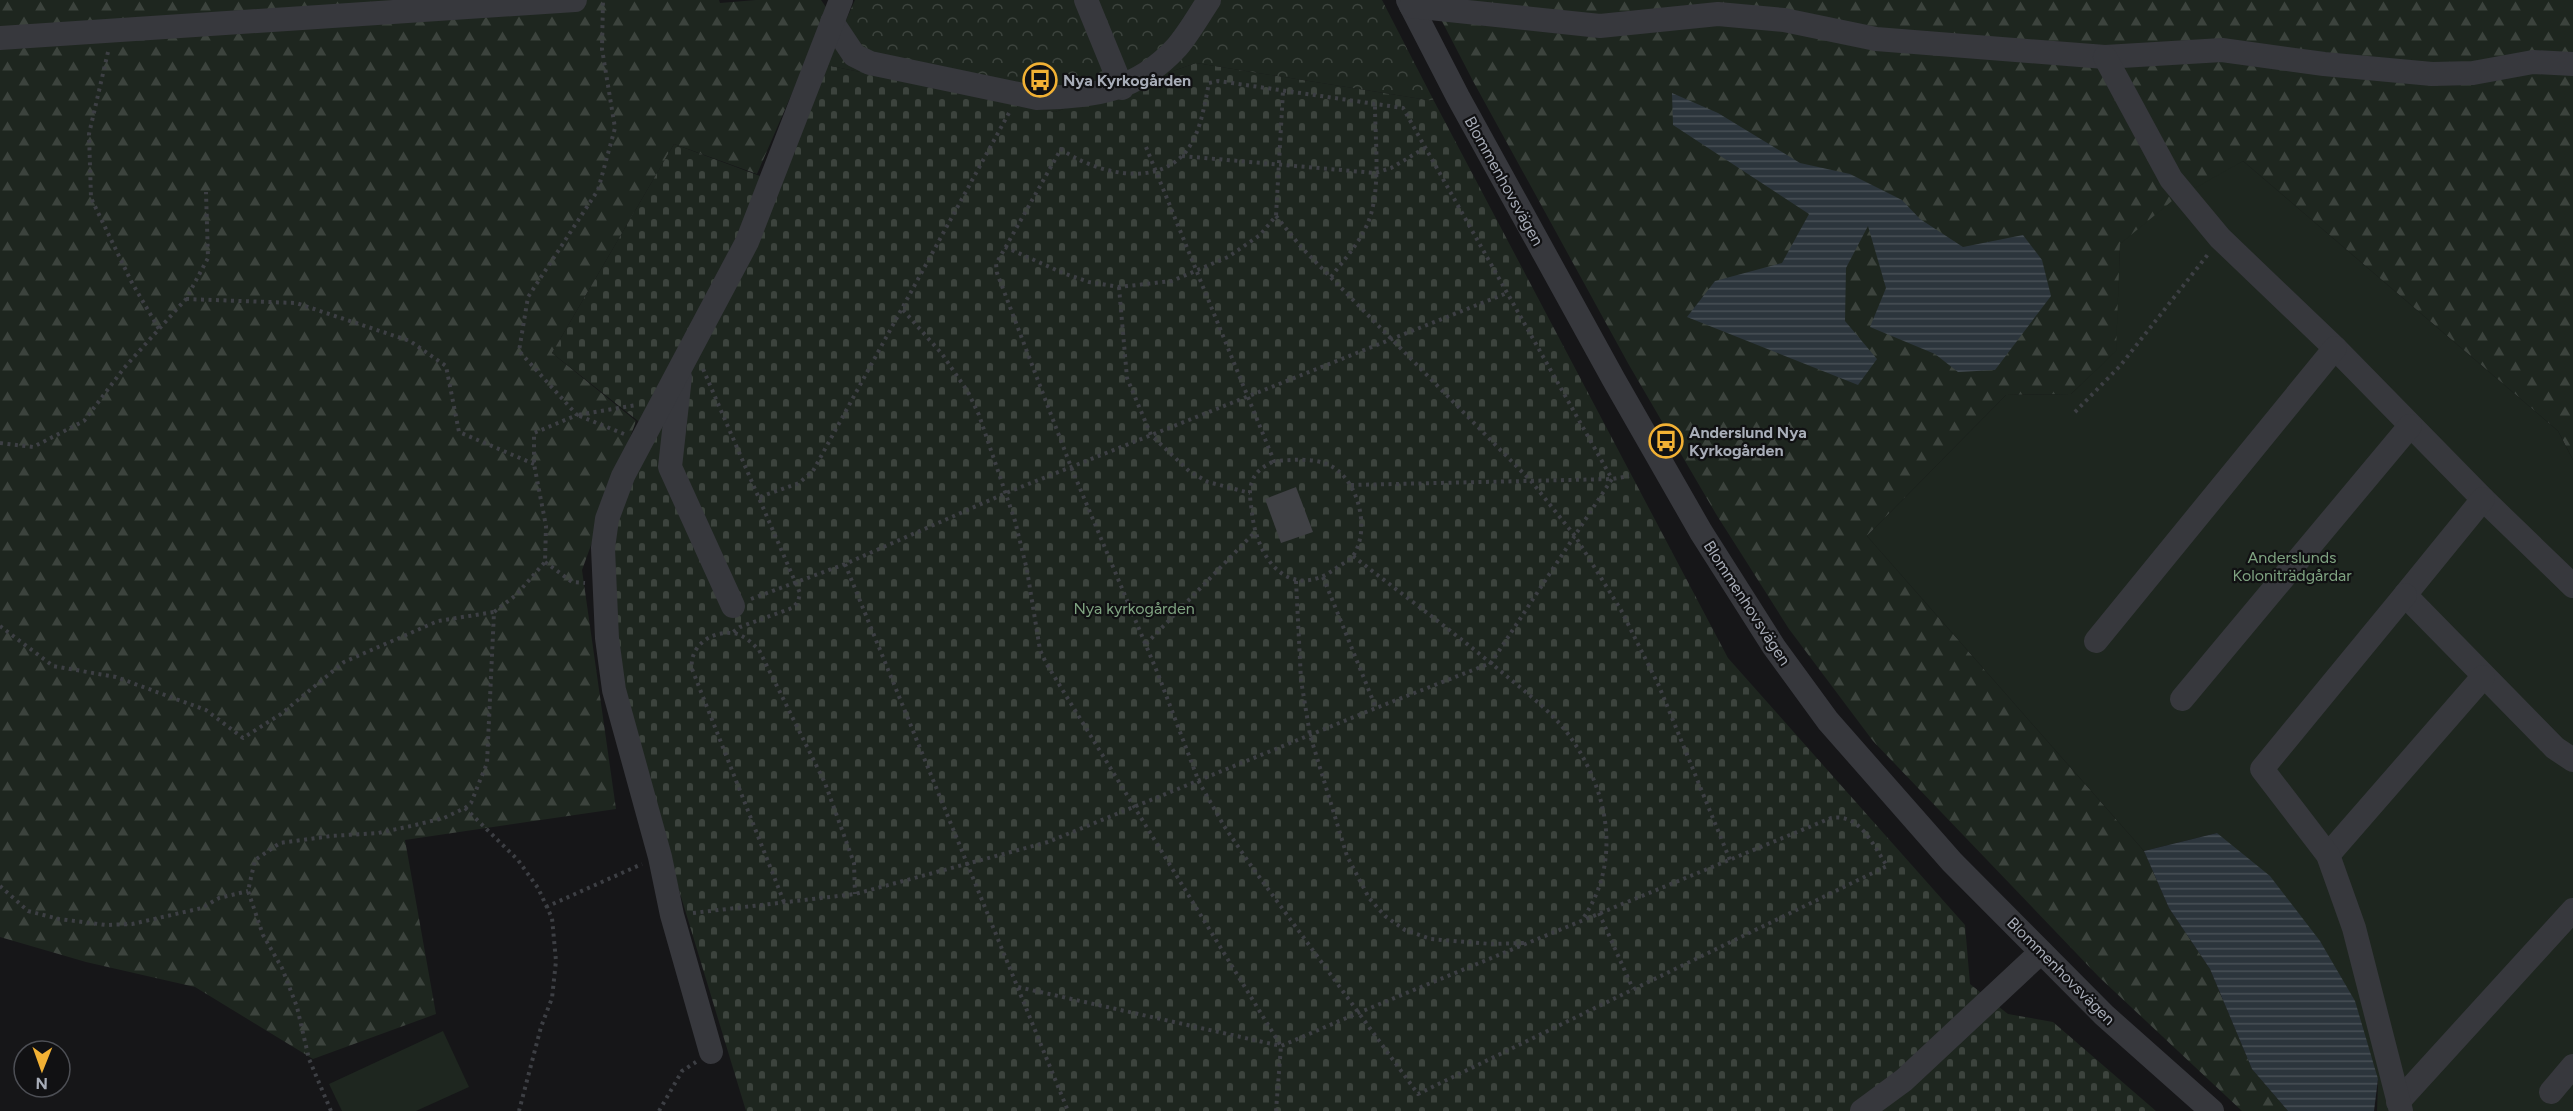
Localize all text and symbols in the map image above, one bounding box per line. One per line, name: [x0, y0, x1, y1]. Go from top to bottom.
bus stop icon: Nya Kyrkogården: [1022, 62, 1058, 98]
place label: Nya Kyrkogården: [1063, 71, 1191, 90]
street label: Blommenhovsvägen: [1461, 113, 1547, 249]
bus stop icon: Anderslund Nya Kyrkogården: [1648, 423, 1684, 459]
place label: Anderslund Nya Kyrkogården: [1689, 423, 1807, 460]
street label: Blommenhovsvägen: [1700, 537, 1794, 669]
park label: Anderslunds Koloniträdgårdar: [2232, 548, 2352, 585]
park label: Nya kyrkogården: [1073, 599, 1195, 618]
street label: Blommenhovsvägen: [2003, 913, 2119, 1029]
north arrow: [12, 1039, 72, 1099]
text: N: [35, 1074, 48, 1093]

